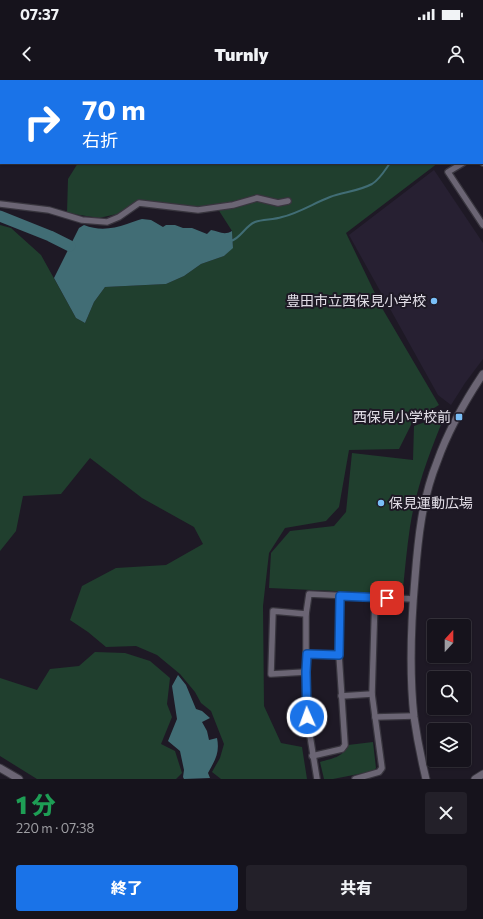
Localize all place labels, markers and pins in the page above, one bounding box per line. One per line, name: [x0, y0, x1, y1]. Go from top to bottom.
place label: 豊田市立西保見小学校: [286, 292, 426, 309]
marker: 豊田市立西保見小学校: [429, 296, 439, 306]
place label: 西保見小学校前: [353, 408, 451, 425]
marker: 西保見小学校前: [454, 412, 464, 422]
place label: 保見運動広場: [389, 494, 473, 511]
marker: 保見運動広場: [376, 498, 386, 508]
pin: [370, 581, 404, 615]

